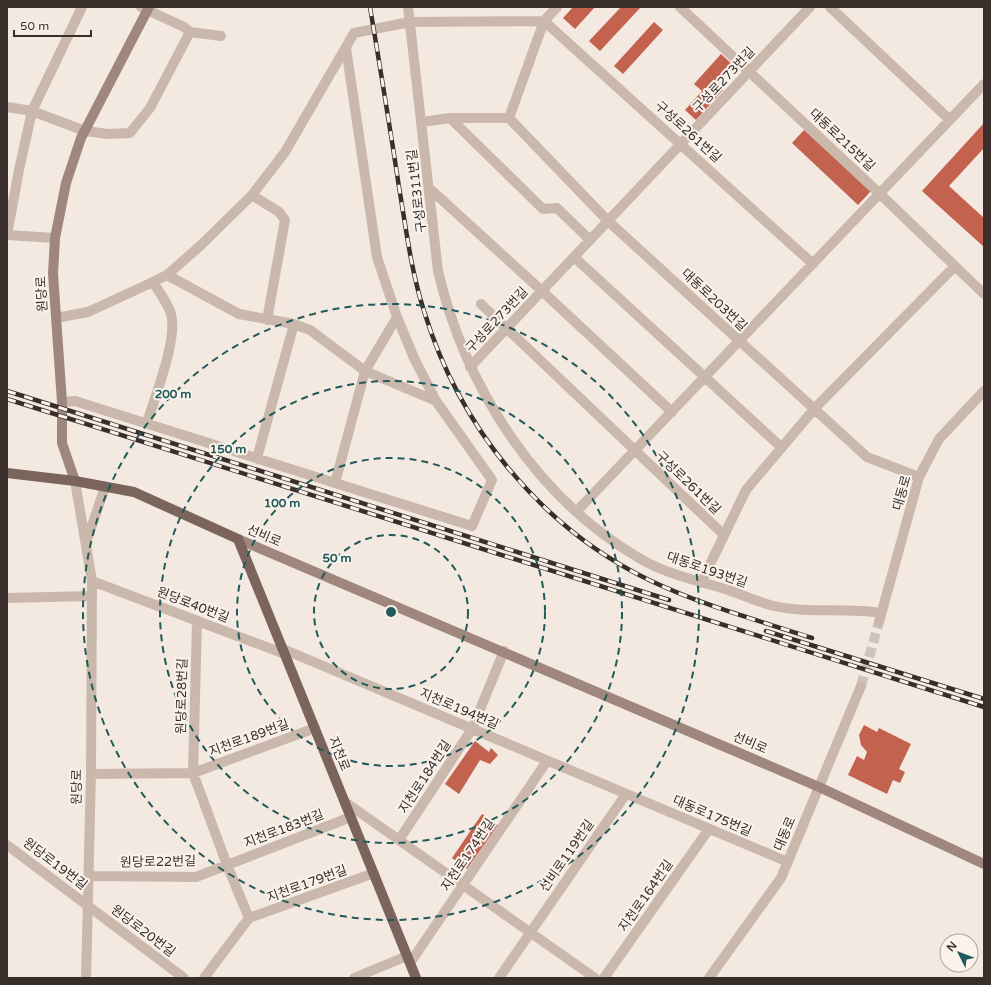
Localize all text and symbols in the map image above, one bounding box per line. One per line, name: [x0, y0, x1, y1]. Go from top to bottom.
scale bar: [14, 12, 91, 38]
text: 50 m: [20, 19, 49, 33]
street label: 구성로273번길: [689, 44, 759, 116]
street label: 구성로261번길: [651, 98, 725, 166]
street label: 대동로215번길: [806, 105, 878, 175]
street label: 구성로311번길: [404, 148, 430, 234]
street label: 대동로203번길: [678, 265, 750, 335]
street label: 원당로: [33, 276, 51, 312]
street label: 구성로273번길: [462, 284, 532, 356]
text: 200 m: [155, 387, 191, 401]
text: 150 m: [210, 442, 246, 456]
street label: 구성로261번길: [652, 448, 724, 518]
street label: 대동로: [889, 474, 915, 512]
text: 100 m: [264, 496, 300, 510]
street label: 선비로: [244, 522, 284, 550]
street label: 대동로193번길: [665, 549, 749, 591]
text: 50 m: [322, 551, 352, 565]
street label: 원당로40번길: [155, 584, 231, 626]
centre of rings: [384, 605, 398, 619]
street label: 원당로28번길: [173, 658, 191, 734]
street label: 지천로194번길: [417, 685, 501, 733]
street label: 지천로189번길: [207, 716, 291, 760]
street label: 선비로: [730, 729, 770, 757]
street label: 지천로: [325, 734, 353, 774]
street label: 지천로184번길: [395, 737, 455, 817]
street label: 원당로: [69, 769, 85, 805]
street label: 대동로175번길: [670, 792, 754, 840]
street label: 지천로183번길: [242, 806, 326, 852]
street label: 대동로: [771, 814, 799, 854]
street label: 지천로174번길: [438, 816, 498, 894]
street label: 선비로119번길: [536, 817, 598, 895]
street label: 원당로19번길: [20, 835, 90, 893]
street label: 원당로22번길: [120, 853, 196, 871]
street label: 지천로164번길: [615, 857, 677, 935]
street label: 지천로179번길: [265, 862, 349, 906]
street label: 원당로20번길: [108, 902, 178, 960]
north arrow: [939, 933, 979, 973]
text: N: [944, 939, 960, 954]

